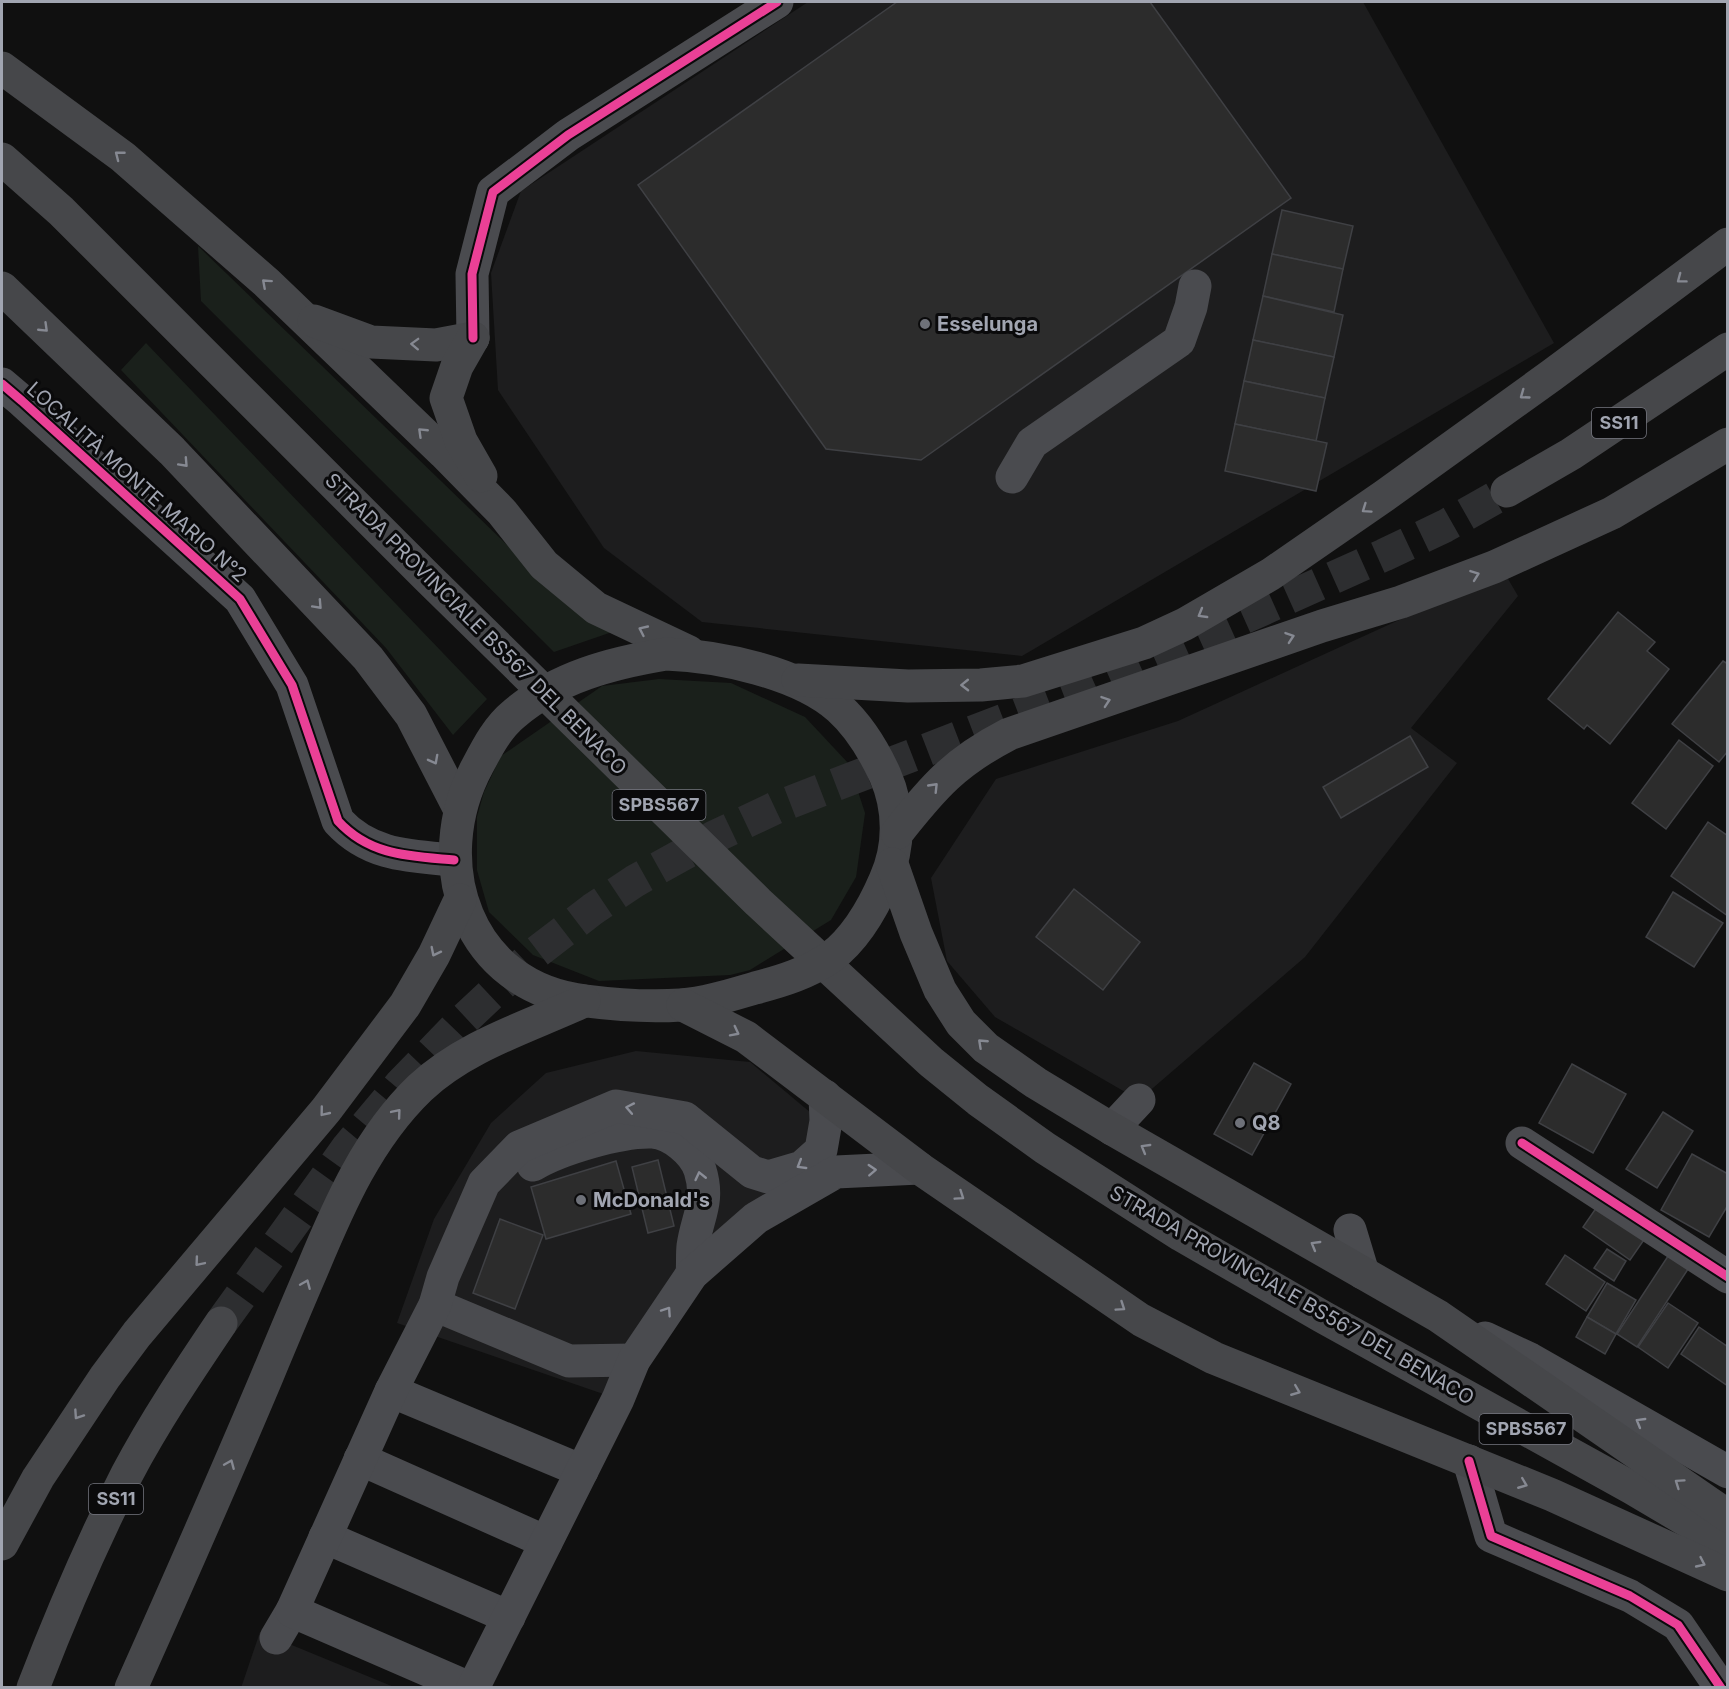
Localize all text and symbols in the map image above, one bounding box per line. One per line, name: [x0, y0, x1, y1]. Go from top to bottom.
one-way arrow: [115, 151, 126, 162]
one-way arrow: [1676, 271, 1687, 282]
one-way arrow: [262, 279, 273, 290]
place label: Esselunga: [937, 312, 1038, 336]
marker: Esselunga: [918, 317, 932, 331]
one-way arrow: [37, 321, 47, 332]
one-way arrow: [410, 337, 419, 350]
street label: LOCALITÀ MONTE MARIO N°2: [22, 376, 253, 587]
one-way arrow: [1520, 388, 1531, 399]
road number: SS11: [1592, 408, 1646, 438]
one-way arrow: [419, 429, 430, 440]
one-way arrow: [177, 457, 188, 467]
street label: STRADA PROVINCIALE BS567 DEL BENACO: [320, 468, 632, 780]
one-way arrow: [1361, 502, 1372, 513]
one-way arrow: [1469, 569, 1479, 582]
one-way arrow: [311, 598, 322, 609]
one-way arrow: [1198, 607, 1208, 618]
one-way arrow: [639, 625, 650, 637]
one-way arrow: [1284, 632, 1295, 644]
one-way arrow: [960, 679, 969, 691]
one-way arrow: [1100, 695, 1110, 708]
one-way arrow: [427, 754, 439, 765]
one-way arrow: [927, 784, 938, 794]
road number: SPBS567: [612, 790, 706, 820]
one-way arrow: [431, 946, 443, 957]
one-way arrow: [729, 1024, 740, 1036]
one-way arrow: [978, 1039, 988, 1050]
one-way arrow: [625, 1102, 635, 1115]
one-way arrow: [321, 1106, 332, 1117]
one-way arrow: [390, 1109, 401, 1120]
place label: Q8: [1252, 1111, 1281, 1135]
marker: Q8: [1233, 1116, 1247, 1130]
one-way arrow: [1141, 1144, 1152, 1155]
one-way arrow: [797, 1158, 808, 1169]
one-way arrow: [867, 1164, 876, 1177]
one-way arrow: [694, 1171, 707, 1181]
street label: STRADA PROVINCIALE BS567 DEL BENACO: [1106, 1180, 1478, 1410]
place label: McDonald's: [593, 1188, 710, 1212]
one-way arrow: [953, 1189, 964, 1200]
marker: McDonald's: [574, 1193, 588, 1207]
one-way arrow: [1311, 1241, 1321, 1252]
one-way arrow: [195, 1255, 206, 1266]
one-way arrow: [299, 1279, 311, 1290]
one-way arrow: [1114, 1300, 1125, 1311]
one-way arrow: [660, 1307, 671, 1318]
one-way arrow: [1290, 1384, 1301, 1396]
one-way arrow: [74, 1408, 85, 1419]
road number: SPBS567: [1480, 1414, 1573, 1444]
one-way arrow: [1636, 1418, 1646, 1429]
one-way arrow: [223, 1459, 235, 1470]
one-way arrow: [1517, 1477, 1528, 1489]
one-way arrow: [1675, 1479, 1686, 1490]
road number: SS11: [89, 1484, 143, 1514]
one-way arrow: [1695, 1556, 1706, 1568]

